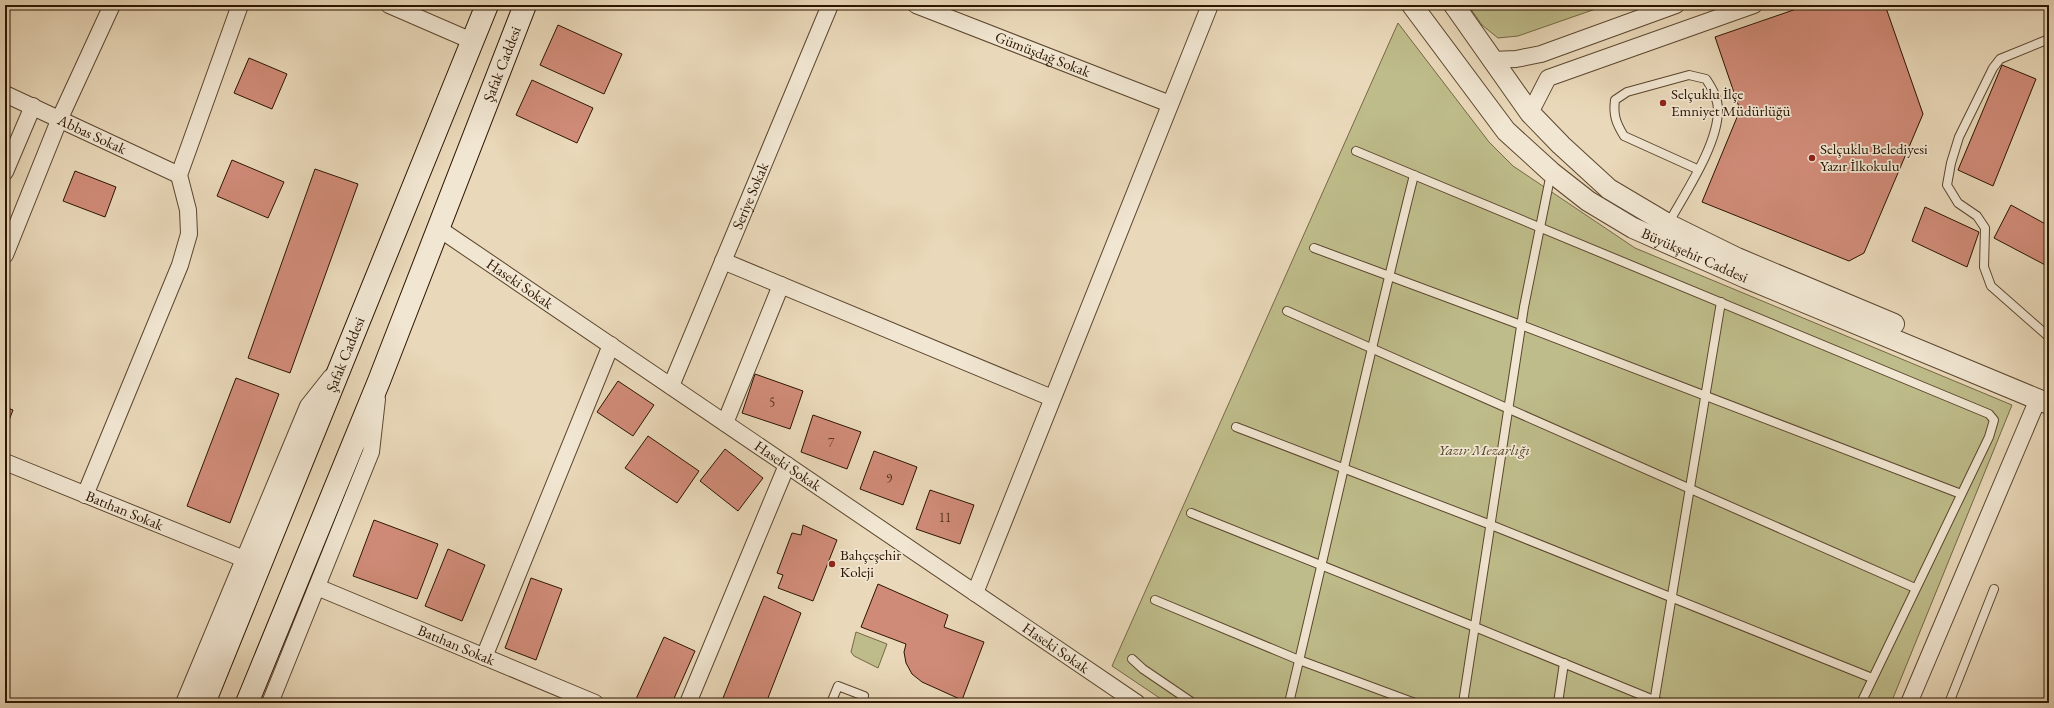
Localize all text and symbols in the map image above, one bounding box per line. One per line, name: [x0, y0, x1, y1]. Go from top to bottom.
street label: Şafak Caddesi: [478, 23, 525, 104]
street label: Gümüşdağ Sokak: [993, 27, 1094, 81]
place label: Selçuklu İlçe Emniyet Müdürlüğü: [1671, 84, 1790, 120]
marker: Selçuklu İlçe Emniyet Müdürlüğü: [1658, 98, 1668, 108]
street label: Abbas Sokak: [54, 109, 131, 159]
place label: Selçuklu Belediyesi Yazır İlkokulu: [1820, 139, 1928, 175]
marker: Selçuklu Belediyesi Yazır İlkokulu: [1807, 153, 1817, 163]
street label: Seriye Sokak: [727, 158, 773, 232]
street label: Büyükşehir Caddesi: [1639, 223, 1751, 287]
street label: Haseki Sokak: [483, 254, 558, 313]
street label: Şafak Caddesi: [321, 314, 369, 395]
house number: 5: [769, 394, 775, 411]
house number: 7: [828, 434, 835, 451]
street label: Haseki Sokak: [751, 436, 826, 495]
park label: Yazır Mezarlığı: [1438, 440, 1530, 459]
house number: 9: [886, 470, 893, 487]
street label: Batıhan Sokak: [83, 486, 167, 535]
house number: 11: [939, 509, 951, 526]
place label: Bahçeşehir Koleji: [840, 545, 901, 581]
marker: Bahçeşehir Koleji: [827, 559, 837, 569]
street label: Haseki Sokak: [1019, 618, 1094, 677]
street label: Batıhan Sokak: [415, 620, 499, 670]

